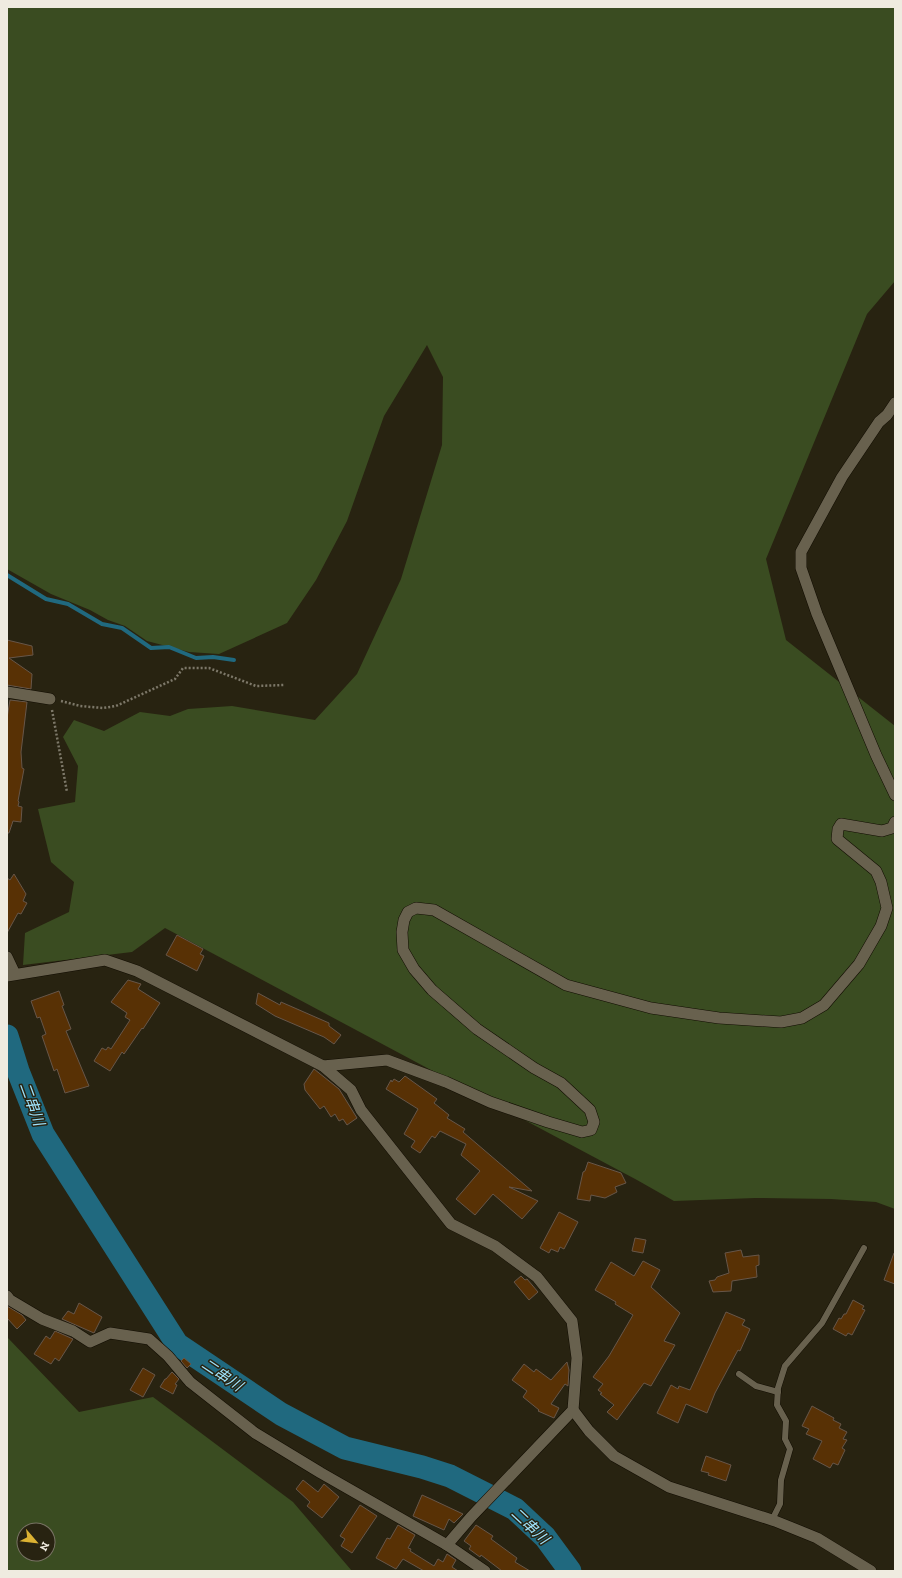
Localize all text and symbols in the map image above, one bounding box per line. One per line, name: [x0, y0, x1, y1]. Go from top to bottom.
water label: 二串川: [16, 1080, 49, 1130]
water label: 二串川: [198, 1355, 247, 1396]
water label: 二串川: [507, 1504, 554, 1549]
north arrow: [16, 1522, 56, 1562]
text: N: [36, 1540, 52, 1554]

